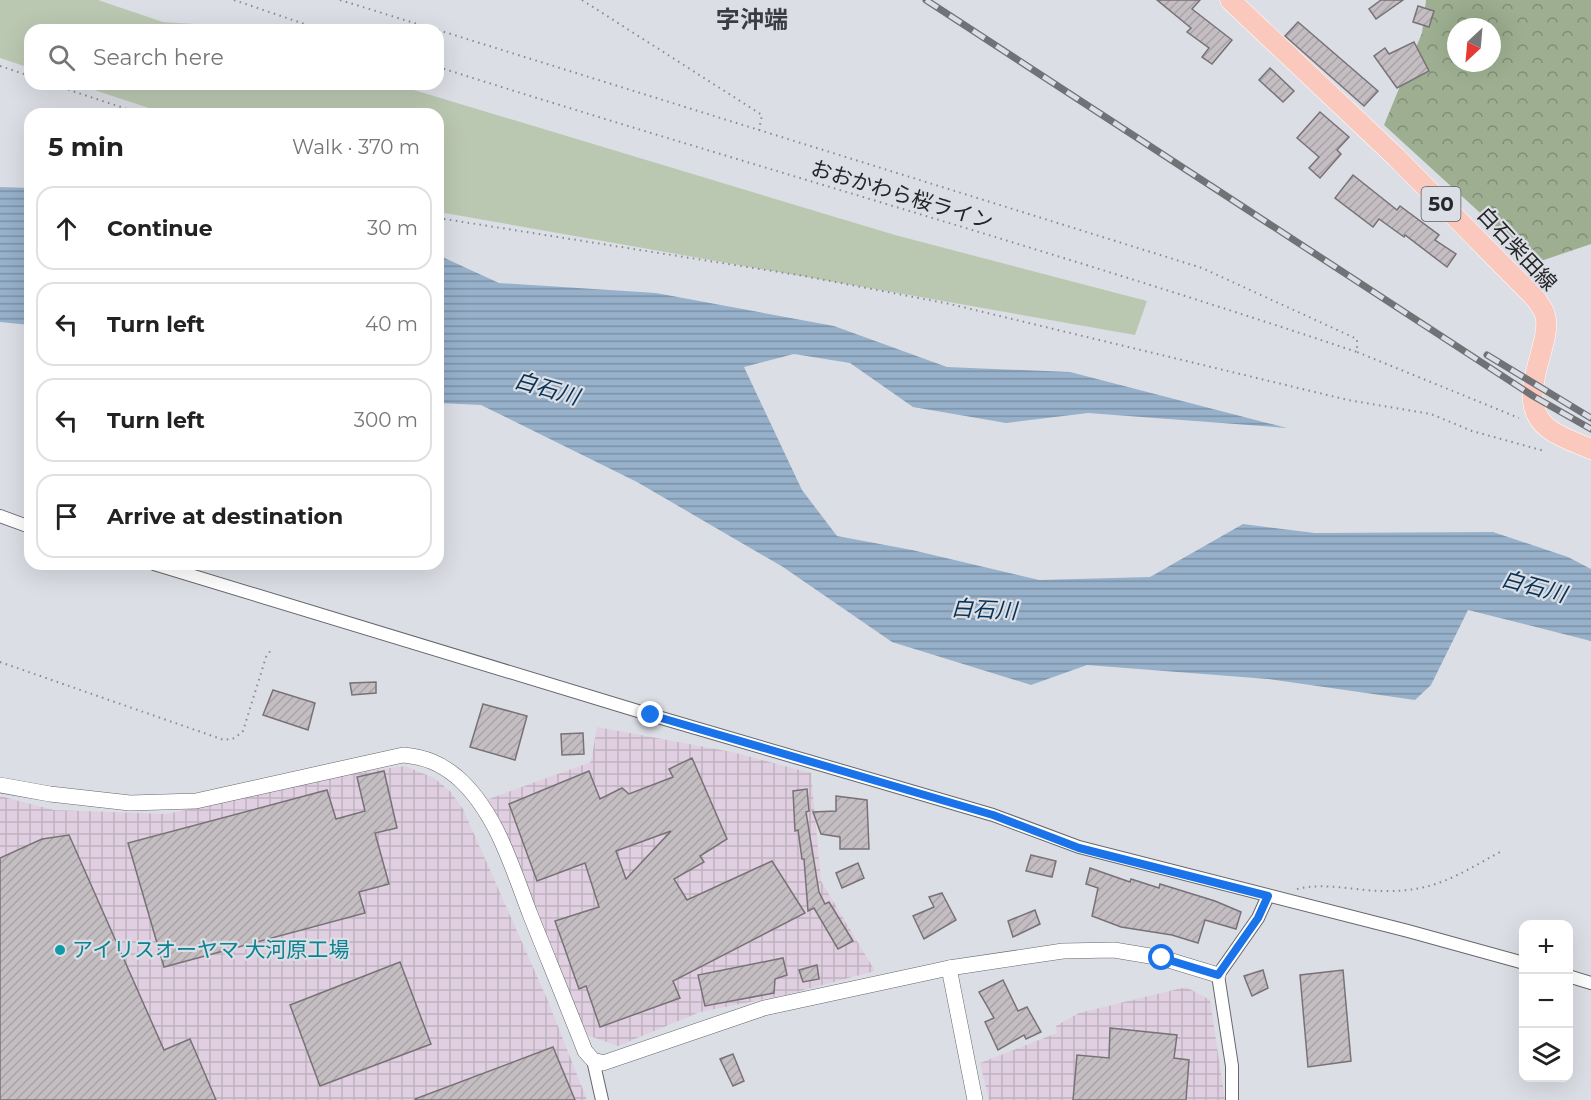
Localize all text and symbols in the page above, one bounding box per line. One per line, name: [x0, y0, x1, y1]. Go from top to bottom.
district label: 字沖端: [716, 5, 788, 34]
north arrow: [1447, 18, 1501, 72]
search box: [24, 24, 444, 90]
icon: search: [45, 41, 78, 74]
text: Search here: [93, 44, 224, 71]
text: 5 min: [48, 131, 124, 163]
text: Walk · 370 m: [292, 135, 420, 159]
street label: おおかわら桜ライン: [808, 155, 996, 234]
road number: 50: [1422, 187, 1460, 221]
street label: 白石柴田線: [1472, 202, 1562, 296]
icon: ahead: [50, 212, 83, 245]
text: Continue: [107, 215, 213, 242]
text: 30 m: [367, 216, 418, 240]
icon: left: [50, 308, 83, 341]
text: Turn left: [107, 311, 205, 338]
text: 40 m: [365, 312, 418, 336]
water label: 白石川: [511, 366, 584, 411]
icon: left: [50, 404, 83, 437]
text: Turn left: [107, 407, 205, 434]
text: 300 m: [354, 408, 418, 432]
icon: arrive: [50, 500, 83, 533]
text: Arrive at destination: [107, 503, 343, 530]
water label: 白石川: [1498, 565, 1571, 609]
water label: 白石川: [950, 594, 1020, 625]
route end: [637, 701, 663, 727]
map controls: [1519, 920, 1573, 1082]
button: +: [1519, 920, 1573, 974]
place label: アイリスオーヤマ 大河原工場: [72, 937, 349, 962]
marker: アイリスオーヤマ 大河原工場: [53, 943, 67, 957]
route start: [1148, 944, 1174, 970]
button: −: [1519, 974, 1573, 1028]
button: layers: [1519, 1028, 1573, 1082]

